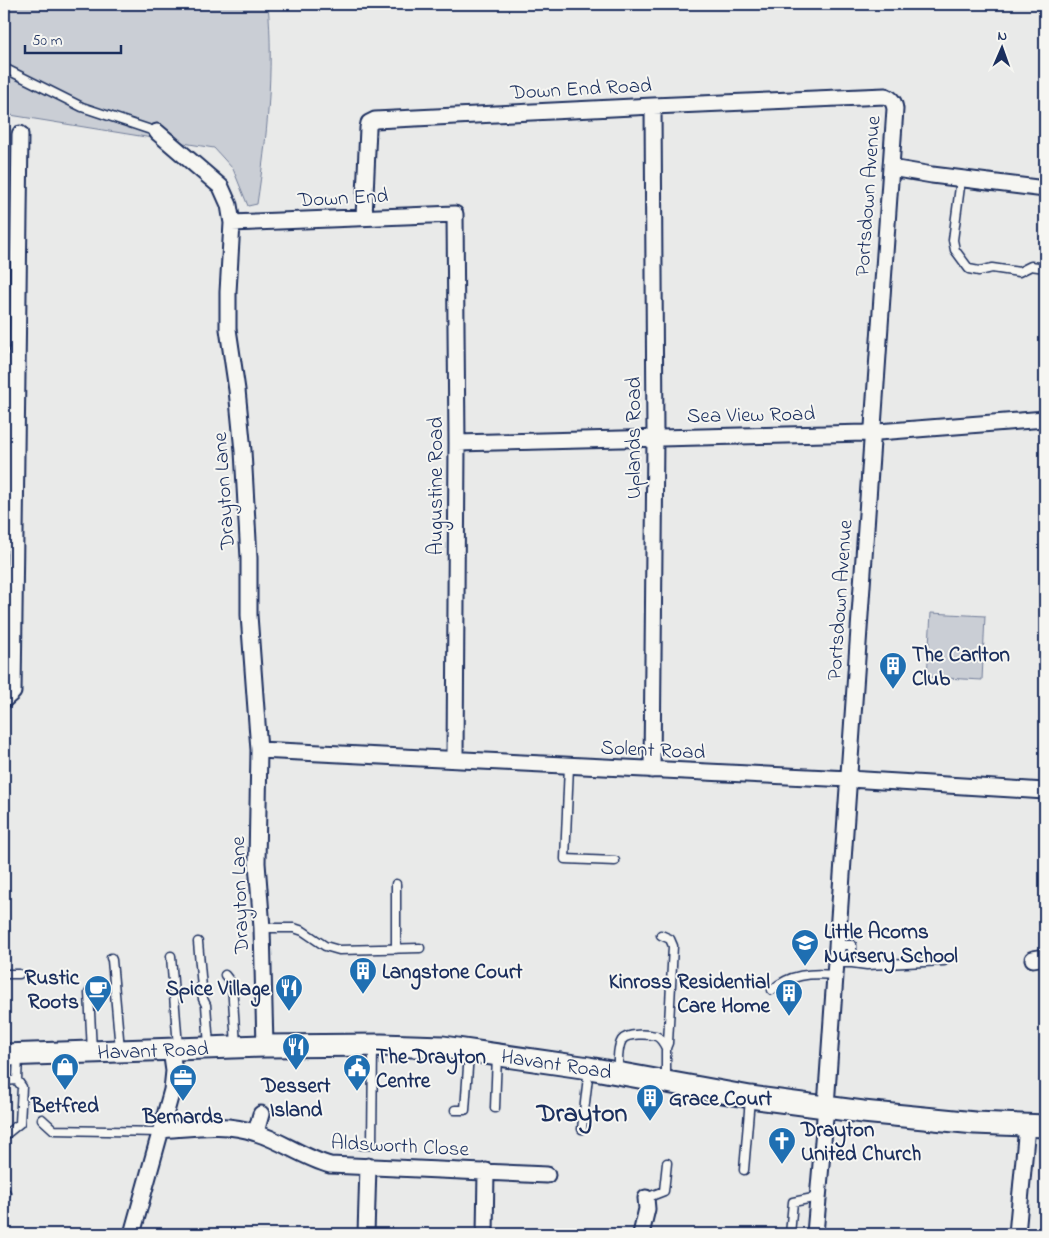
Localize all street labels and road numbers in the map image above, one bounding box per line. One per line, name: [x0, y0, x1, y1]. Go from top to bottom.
street label: Down End Road: [509, 71, 653, 109]
street label: Portsdown Avenue: [848, 114, 890, 277]
street label: Down End: [296, 182, 389, 216]
street label: Uplands Road: [620, 376, 650, 499]
street label: Sea View Road: [687, 400, 816, 432]
street label: Augustine Road: [422, 417, 454, 555]
street label: Drayton Lane: [206, 431, 246, 551]
street label: Portsdown Avenue: [820, 518, 862, 681]
street label: Solent Road: [600, 733, 706, 769]
street label: Drayton Lane: [224, 835, 260, 955]
street label: Havant Road: [97, 1035, 209, 1069]
street label: Havant Road: [499, 1043, 614, 1089]
street label: Aldsworth Close: [330, 1128, 470, 1166]

